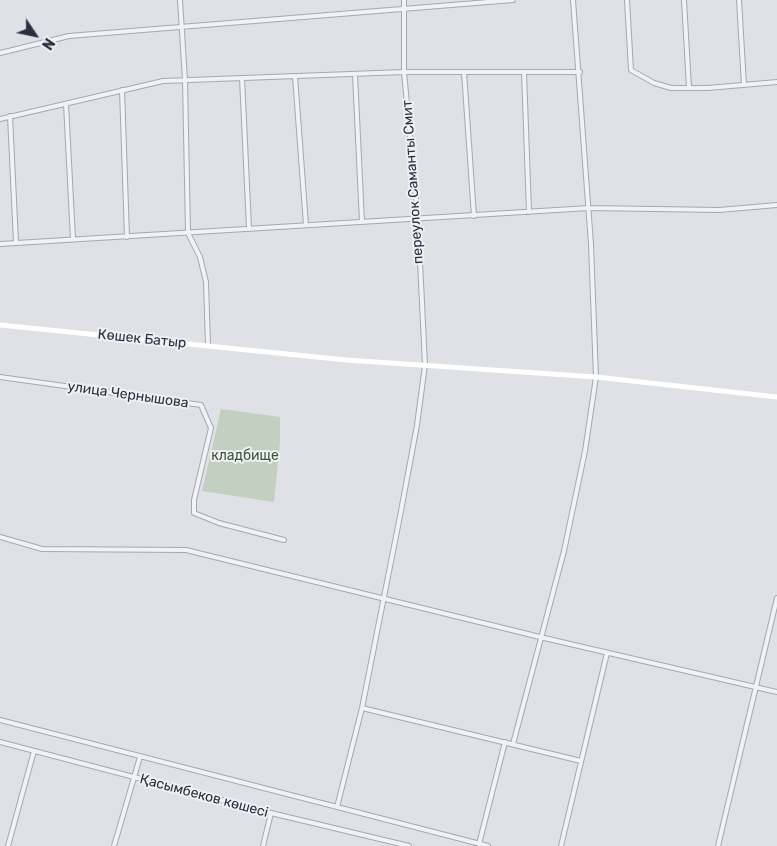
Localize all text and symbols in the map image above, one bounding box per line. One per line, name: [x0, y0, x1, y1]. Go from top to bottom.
north arrow: [10, 10, 60, 60]
text: N: [38, 35, 58, 53]
street label: переулок Саманты Смит: [399, 99, 427, 265]
street label: Көшек Батыр: [97, 326, 187, 352]
street label: улица Чернышова: [66, 378, 190, 412]
park label: кладбище: [211, 448, 279, 464]
street label: Қасымбеков көшесі: [138, 771, 270, 821]

